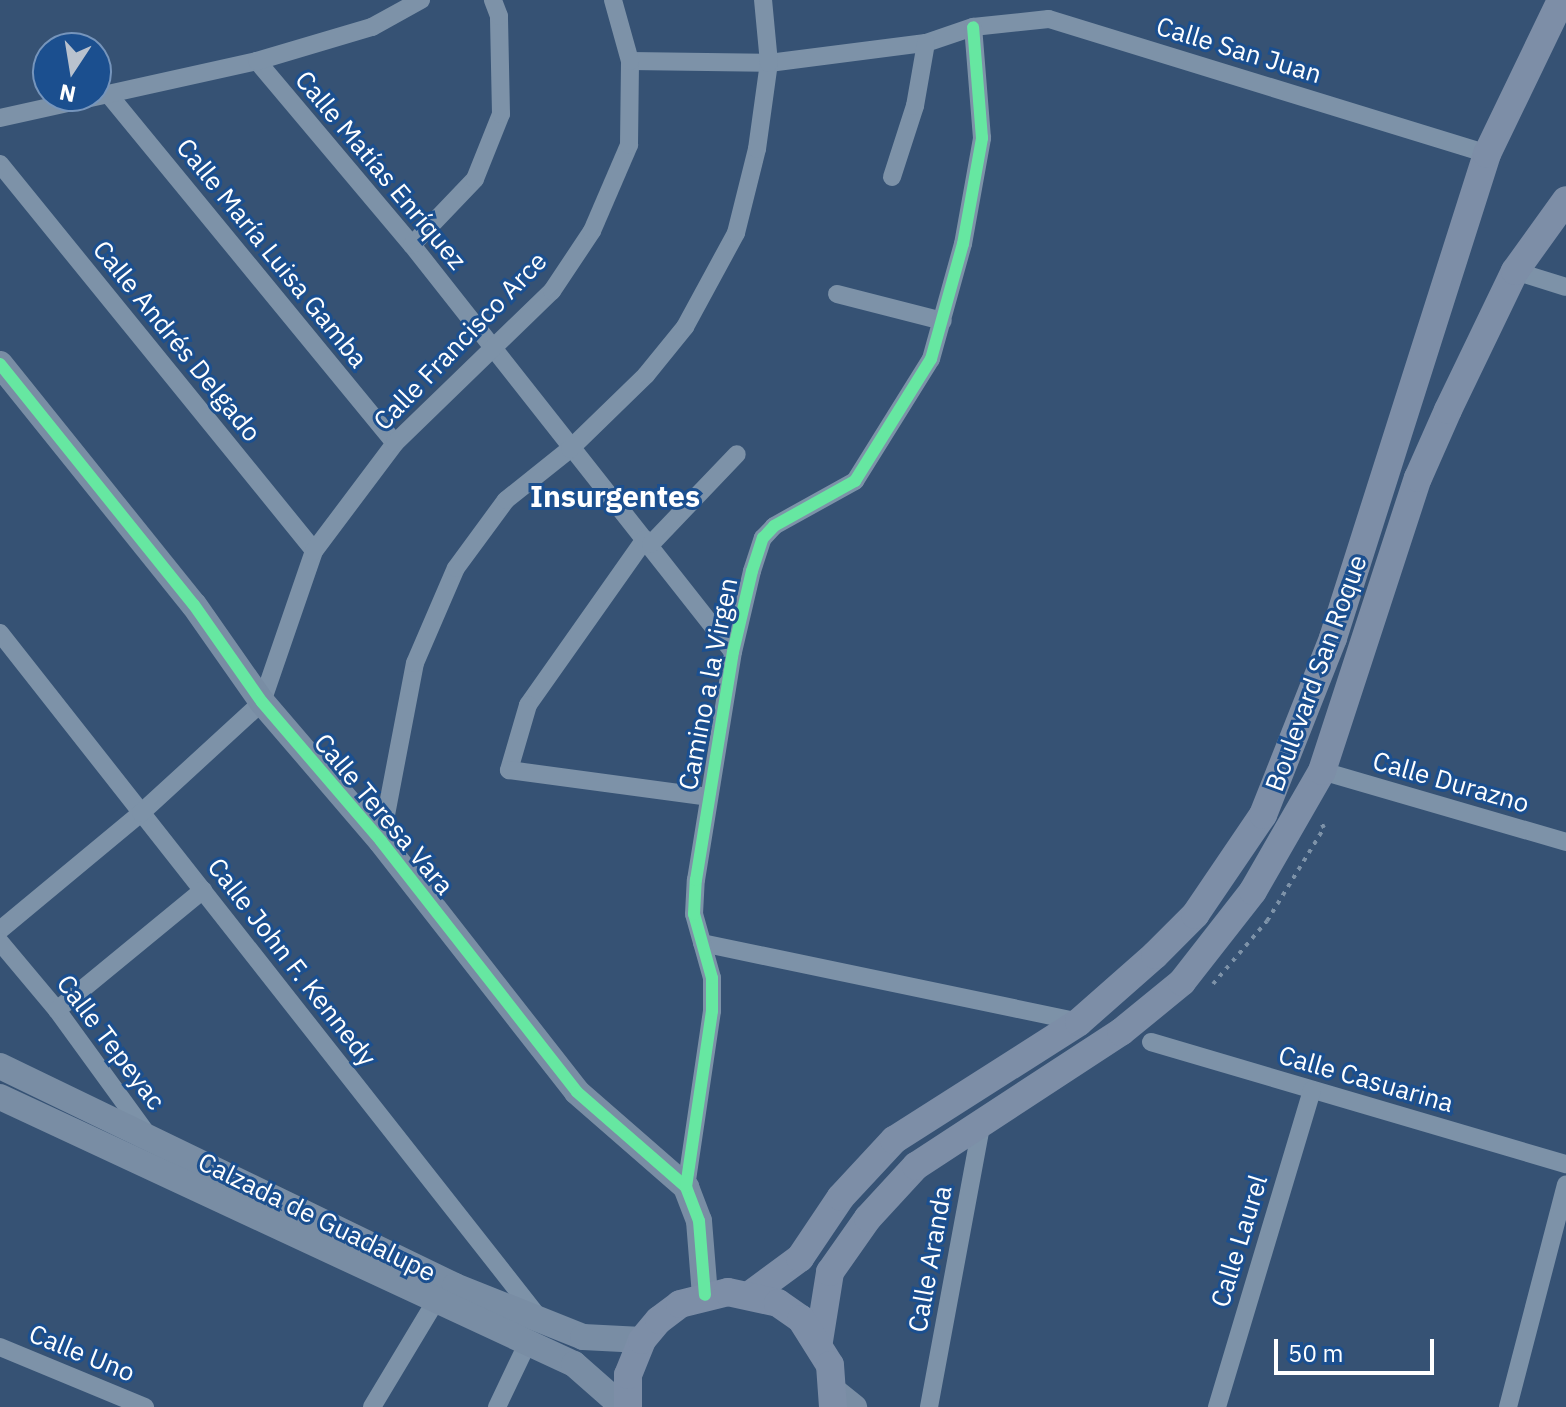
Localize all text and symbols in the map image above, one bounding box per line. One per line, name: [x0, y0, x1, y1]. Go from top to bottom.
street label: Calle San Juan: [1153, 10, 1325, 90]
north arrow: [32, 32, 112, 112]
street label: Calle Matías Enríquez: [289, 64, 473, 276]
text: N: [57, 78, 78, 110]
street label: Calle María Luisa Gamba: [170, 132, 374, 374]
street label: Calle Andrés Delgado: [86, 234, 268, 448]
street label: Calle Francisco Arce: [367, 245, 553, 437]
district label: Insurgentes: [530, 478, 700, 514]
street label: Boulevard San Roque: [1259, 551, 1373, 795]
street label: Camino a la Virgen: [672, 575, 744, 793]
street label: Calle Teresa Vara: [308, 727, 460, 901]
street label: Calle Durazno: [1369, 745, 1533, 819]
street label: Calle John F. Kennedy: [201, 852, 383, 1072]
street label: Calle Tepeyac: [50, 968, 172, 1116]
street label: Calle Casuarina: [1275, 1039, 1457, 1119]
street label: Calzada de Guadalupe: [193, 1146, 441, 1288]
street label: Calle Laurel: [1204, 1171, 1274, 1311]
street label: Calle Aranda: [902, 1183, 958, 1335]
street label: Calle Uno: [25, 1318, 139, 1388]
scale bar: [1278, 1323, 1438, 1373]
text: 50 m: [1288, 1337, 1343, 1369]

